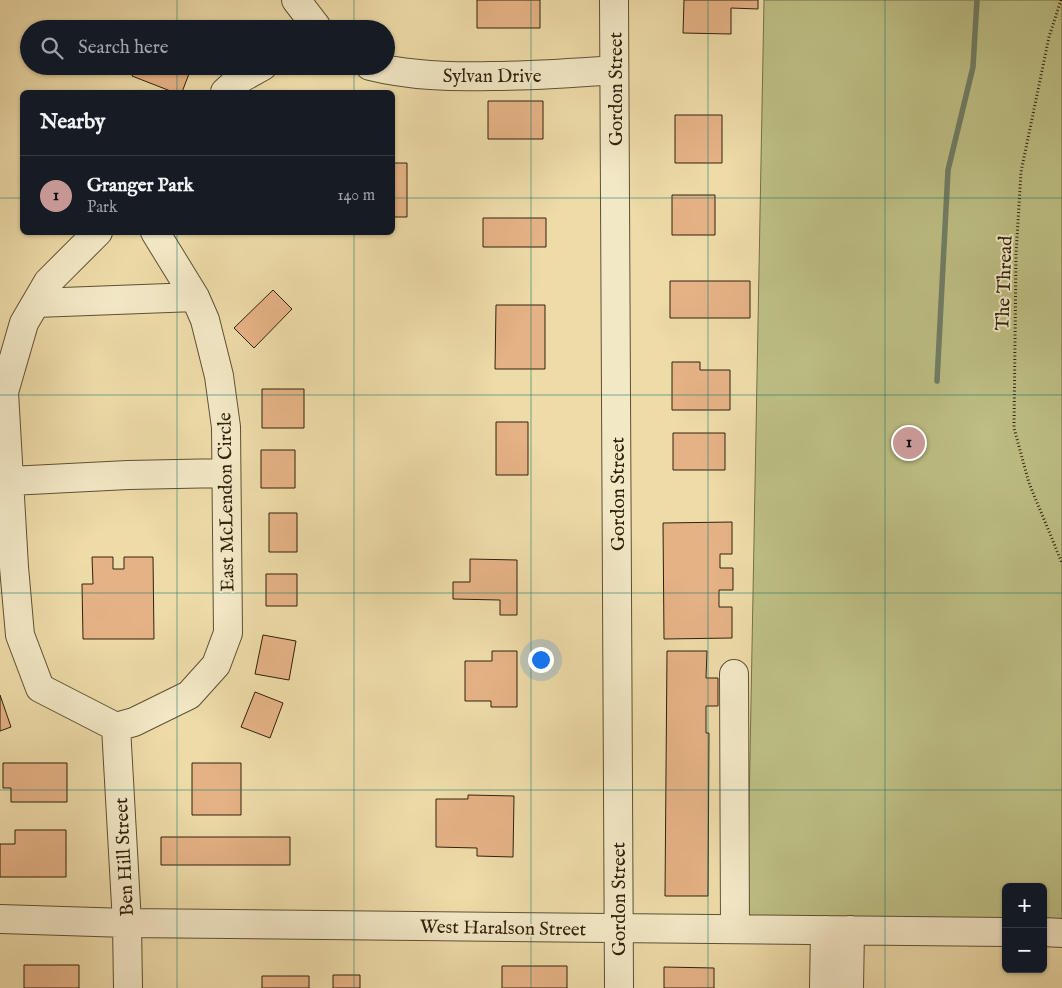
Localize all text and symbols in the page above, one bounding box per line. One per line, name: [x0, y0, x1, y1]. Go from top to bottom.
search box: [20, 20, 395, 75]
street label: Gordon Street: [605, 31, 629, 146]
icon: search: [38, 34, 66, 62]
text: Search here: [78, 36, 169, 60]
street label: Sylvan Drive: [443, 65, 542, 89]
text: Nearby: [40, 109, 105, 136]
text: Granger Park: [87, 174, 194, 198]
text: 1: [53, 186, 59, 206]
text: 140 m: [337, 186, 375, 206]
text: Park: [87, 198, 117, 218]
street label: The Thread: [991, 234, 1019, 331]
street label: East McLendon Circle: [213, 412, 241, 592]
pin: 1: [893, 424, 925, 462]
street label: Gordon Street: [607, 436, 631, 551]
your location: [528, 647, 554, 673]
street label: Ben Hill Street: [110, 797, 140, 917]
street label: Gordon Street: [608, 841, 632, 956]
map controls: [1002, 883, 1047, 973]
button: +: [1002, 883, 1047, 928]
street label: West Haralson Street: [420, 916, 587, 942]
button: −: [1002, 928, 1047, 973]

